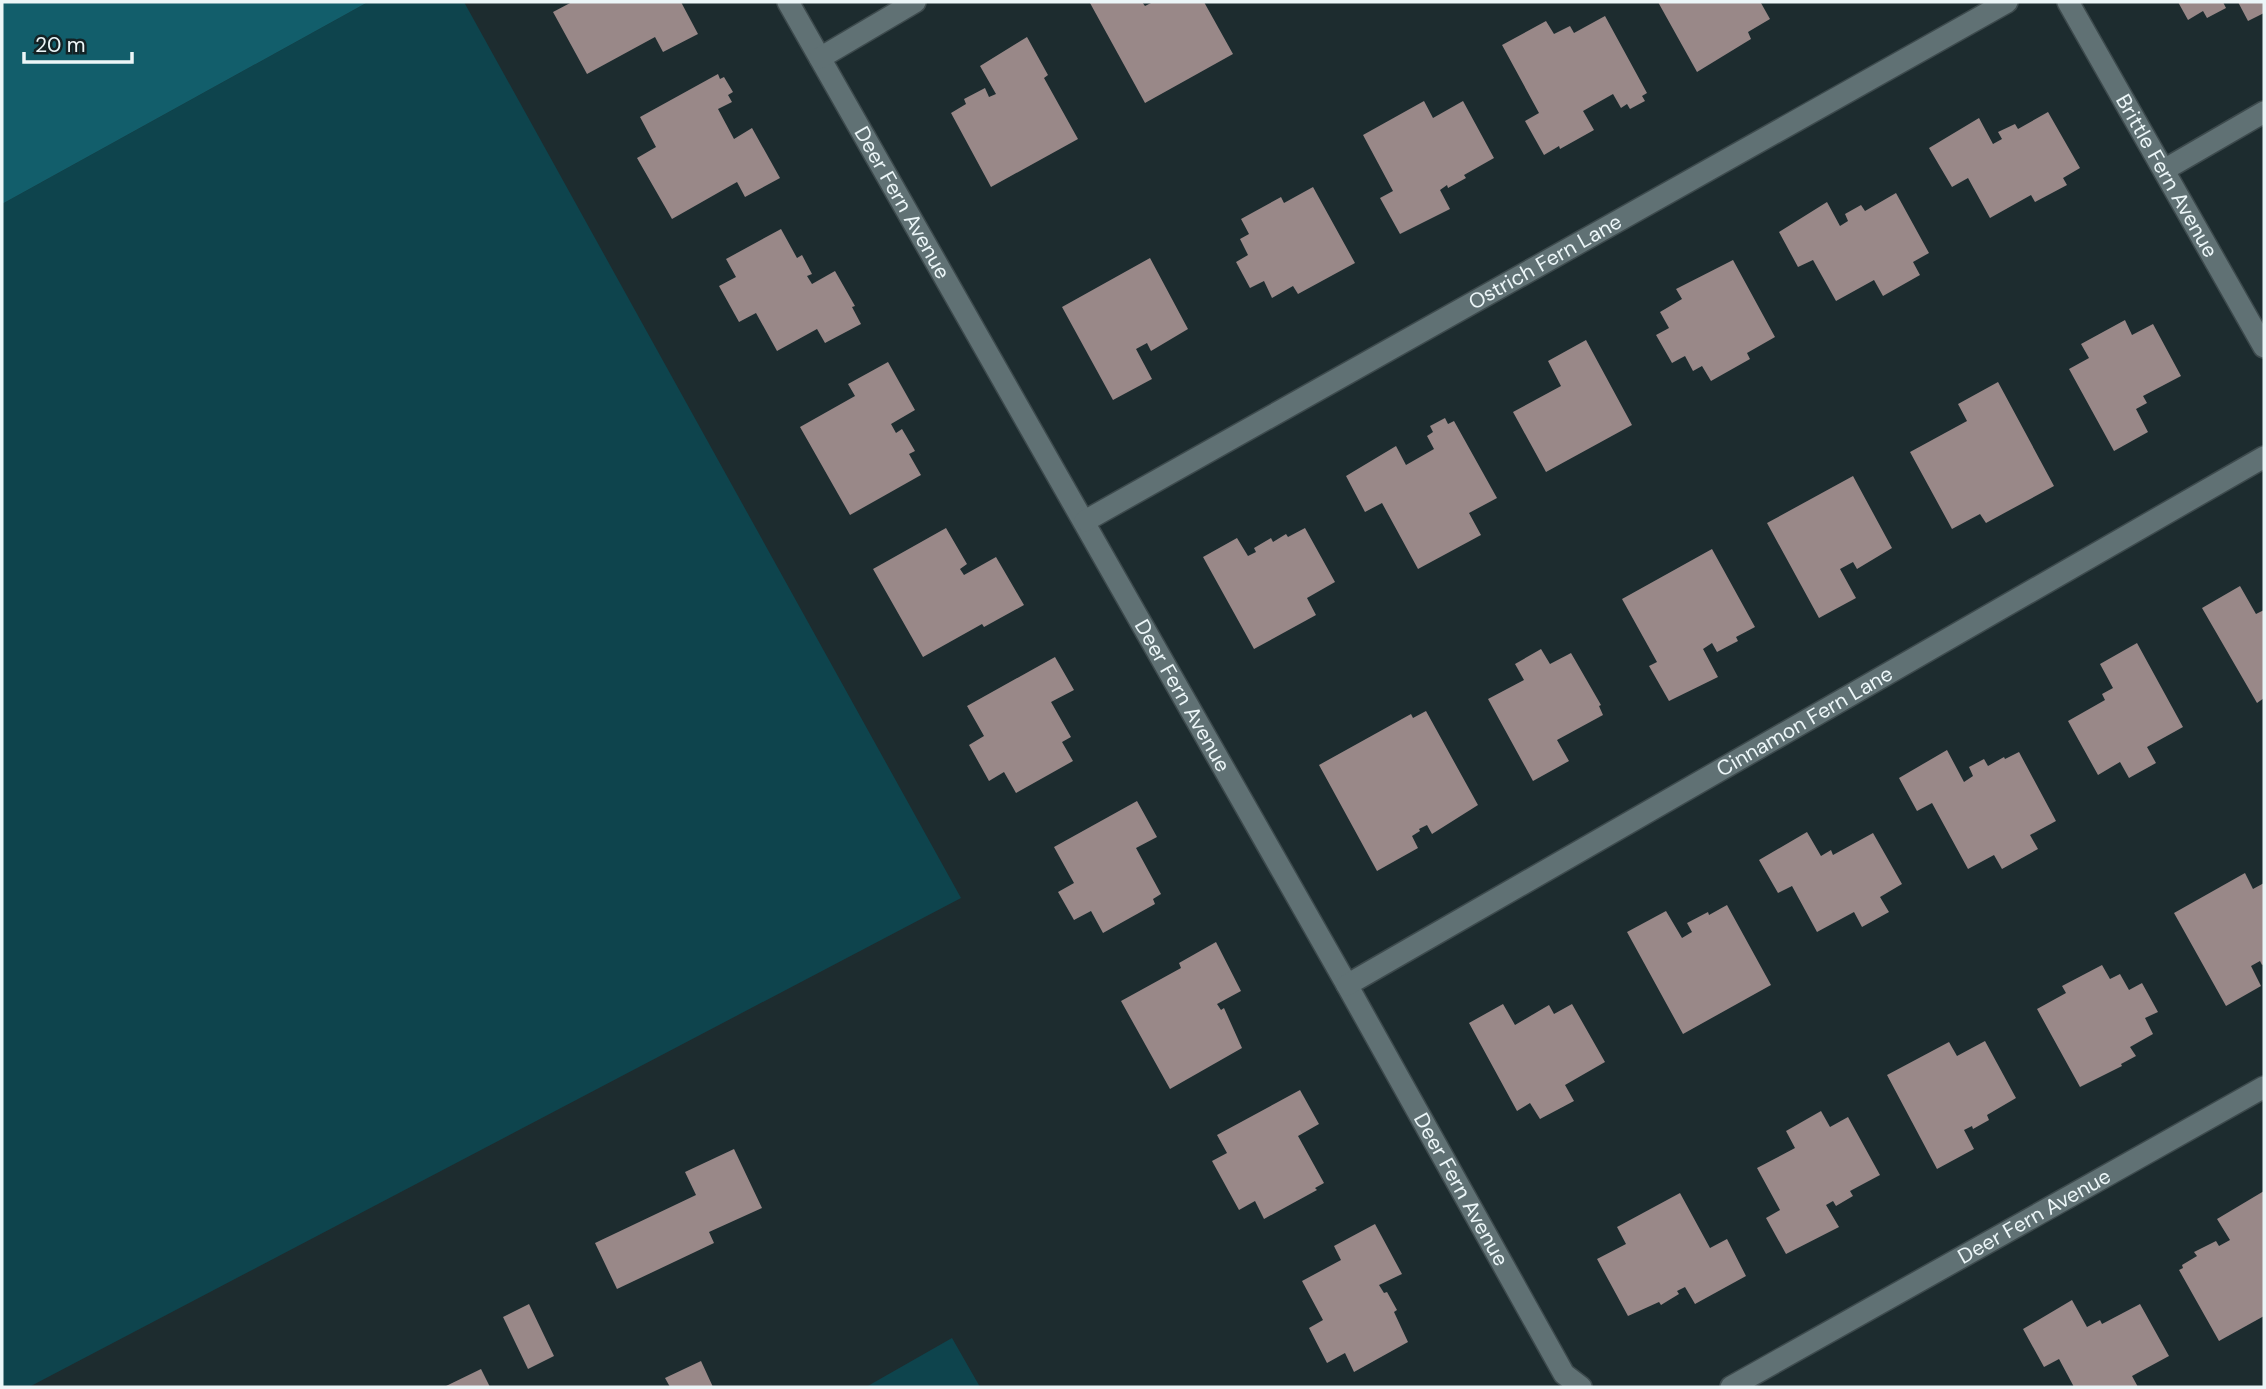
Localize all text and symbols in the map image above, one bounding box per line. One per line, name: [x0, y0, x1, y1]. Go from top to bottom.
scale bar: [24, 21, 133, 65]
text: 20 m: [35, 31, 86, 59]
street label: Brittle Fern Avenue: [2109, 89, 2224, 263]
street label: Deer Fern Avenue: [848, 121, 957, 284]
street label: Ostrich Fern Lane: [1463, 208, 1627, 316]
street label: Deer Fern Avenue: [1128, 614, 1237, 777]
street label: Cinnamon Fern Lane: [1711, 660, 1898, 783]
street label: Deer Fern Avenue: [1407, 1108, 1515, 1271]
street label: Deer Fern Avenue: [1953, 1162, 2116, 1271]

